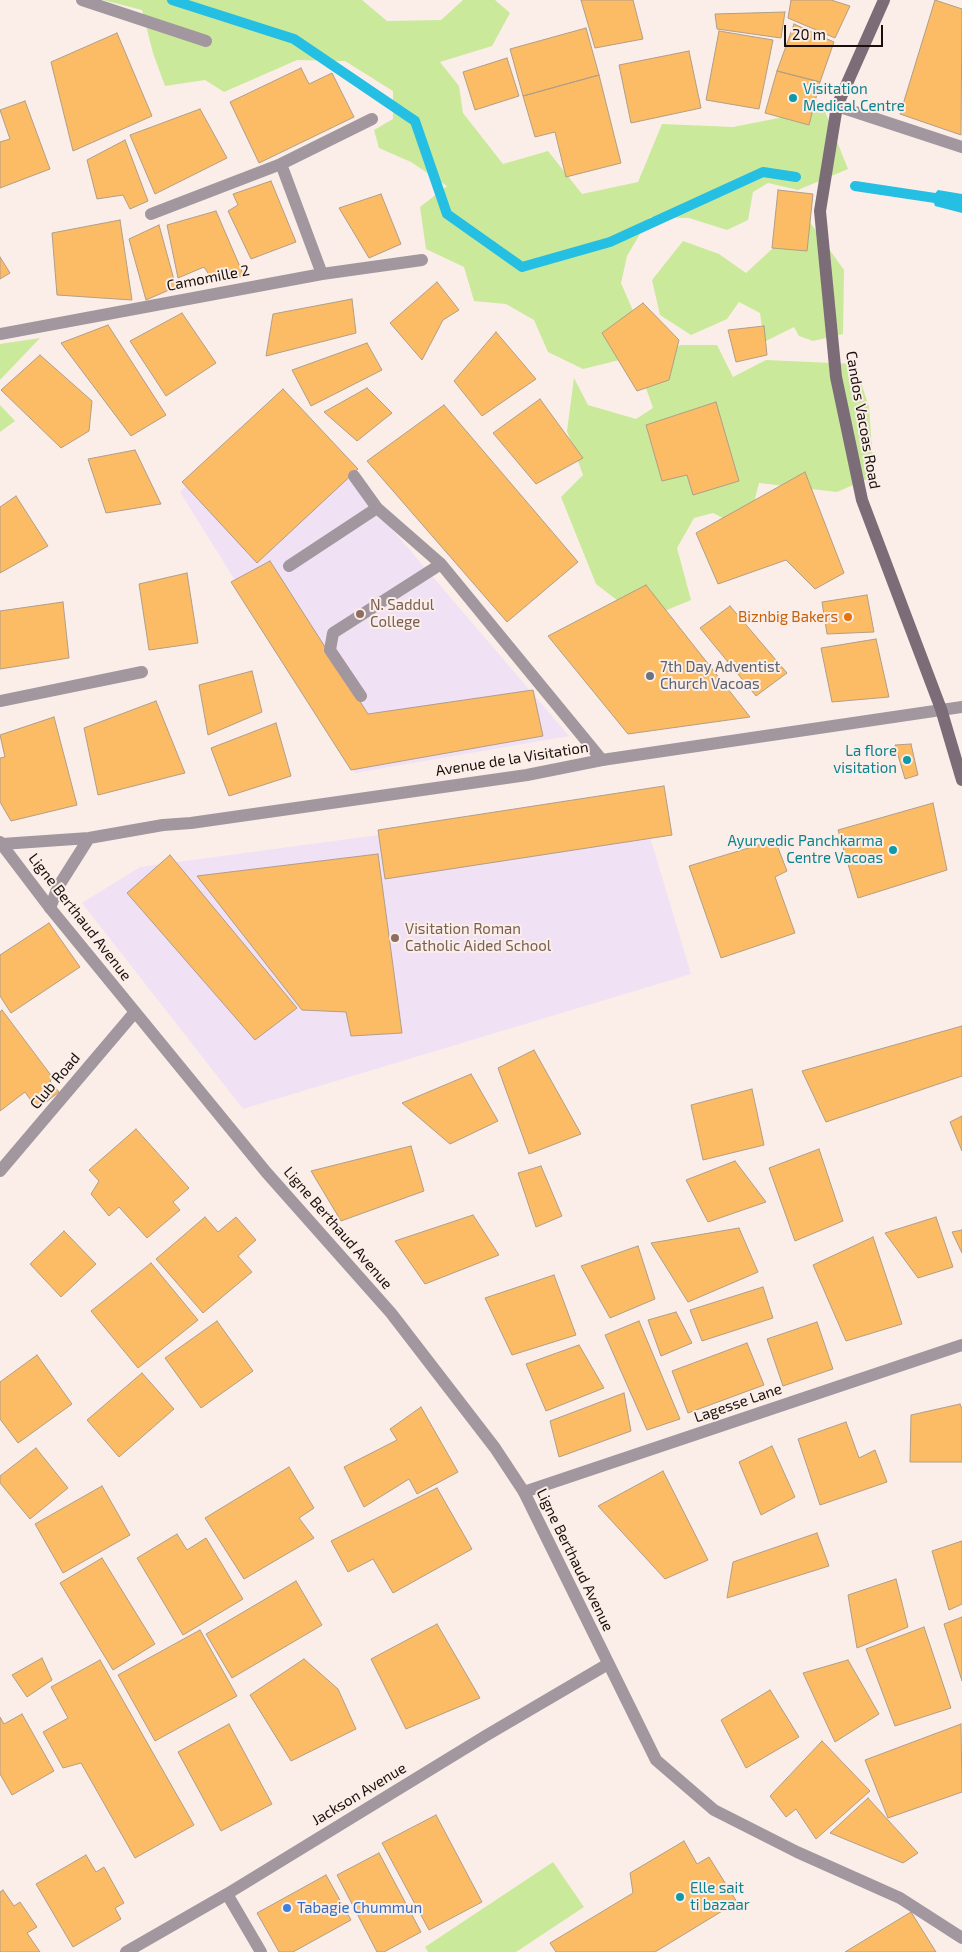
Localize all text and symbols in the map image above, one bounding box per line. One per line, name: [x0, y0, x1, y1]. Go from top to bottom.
scale bar: [787, 15, 886, 47]
text: 20 m: [792, 25, 826, 43]
place label: Visitation Medical Centre: [803, 80, 905, 115]
marker: Visitation Medical Centre: [787, 92, 799, 104]
street label: Camomille 2: [165, 261, 251, 295]
street label: Candos Vacoas Road: [842, 349, 884, 491]
place label: N. Saddul College: [370, 596, 434, 631]
marker: N. Saddul College: [354, 608, 366, 620]
place label: Biznbig Bakers: [738, 608, 838, 626]
marker: Biznbig Bakers: [842, 611, 854, 623]
place label: 7th Day Adventist Church Vacoas: [660, 658, 780, 693]
marker: 7th Day Adventist Church Vacoas: [644, 670, 656, 682]
street label: Avenue de la Visitation: [434, 738, 590, 780]
place label: La flore visitation: [833, 742, 897, 777]
marker: La flore visitation: [901, 754, 913, 766]
place label: Ayurvedic Panchkarma Centre Vacoas: [727, 832, 883, 867]
marker: Ayurvedic Panchkarma Centre Vacoas: [887, 844, 899, 856]
street label: Ligne Berthaud Avenue: [25, 850, 135, 984]
place label: Visitation Roman Catholic Aided School: [405, 920, 551, 955]
marker: Visitation Roman Catholic Aided School: [389, 932, 401, 944]
street label: Club Road: [26, 1049, 84, 1113]
street label: Ligne Berthaud Avenue: [280, 1163, 396, 1293]
street label: Lagesse Lane: [692, 1380, 784, 1426]
street label: Ligne Berthaud Avenue: [533, 1486, 617, 1634]
street label: Jackson Avenue: [309, 1759, 409, 1829]
place label: Elle sait ti bazaar: [690, 1879, 750, 1914]
marker: Elle sait ti bazaar: [674, 1891, 686, 1903]
place label: Tabagie Chummun: [297, 1899, 422, 1917]
marker: Tabagie Chummun: [281, 1902, 293, 1914]

